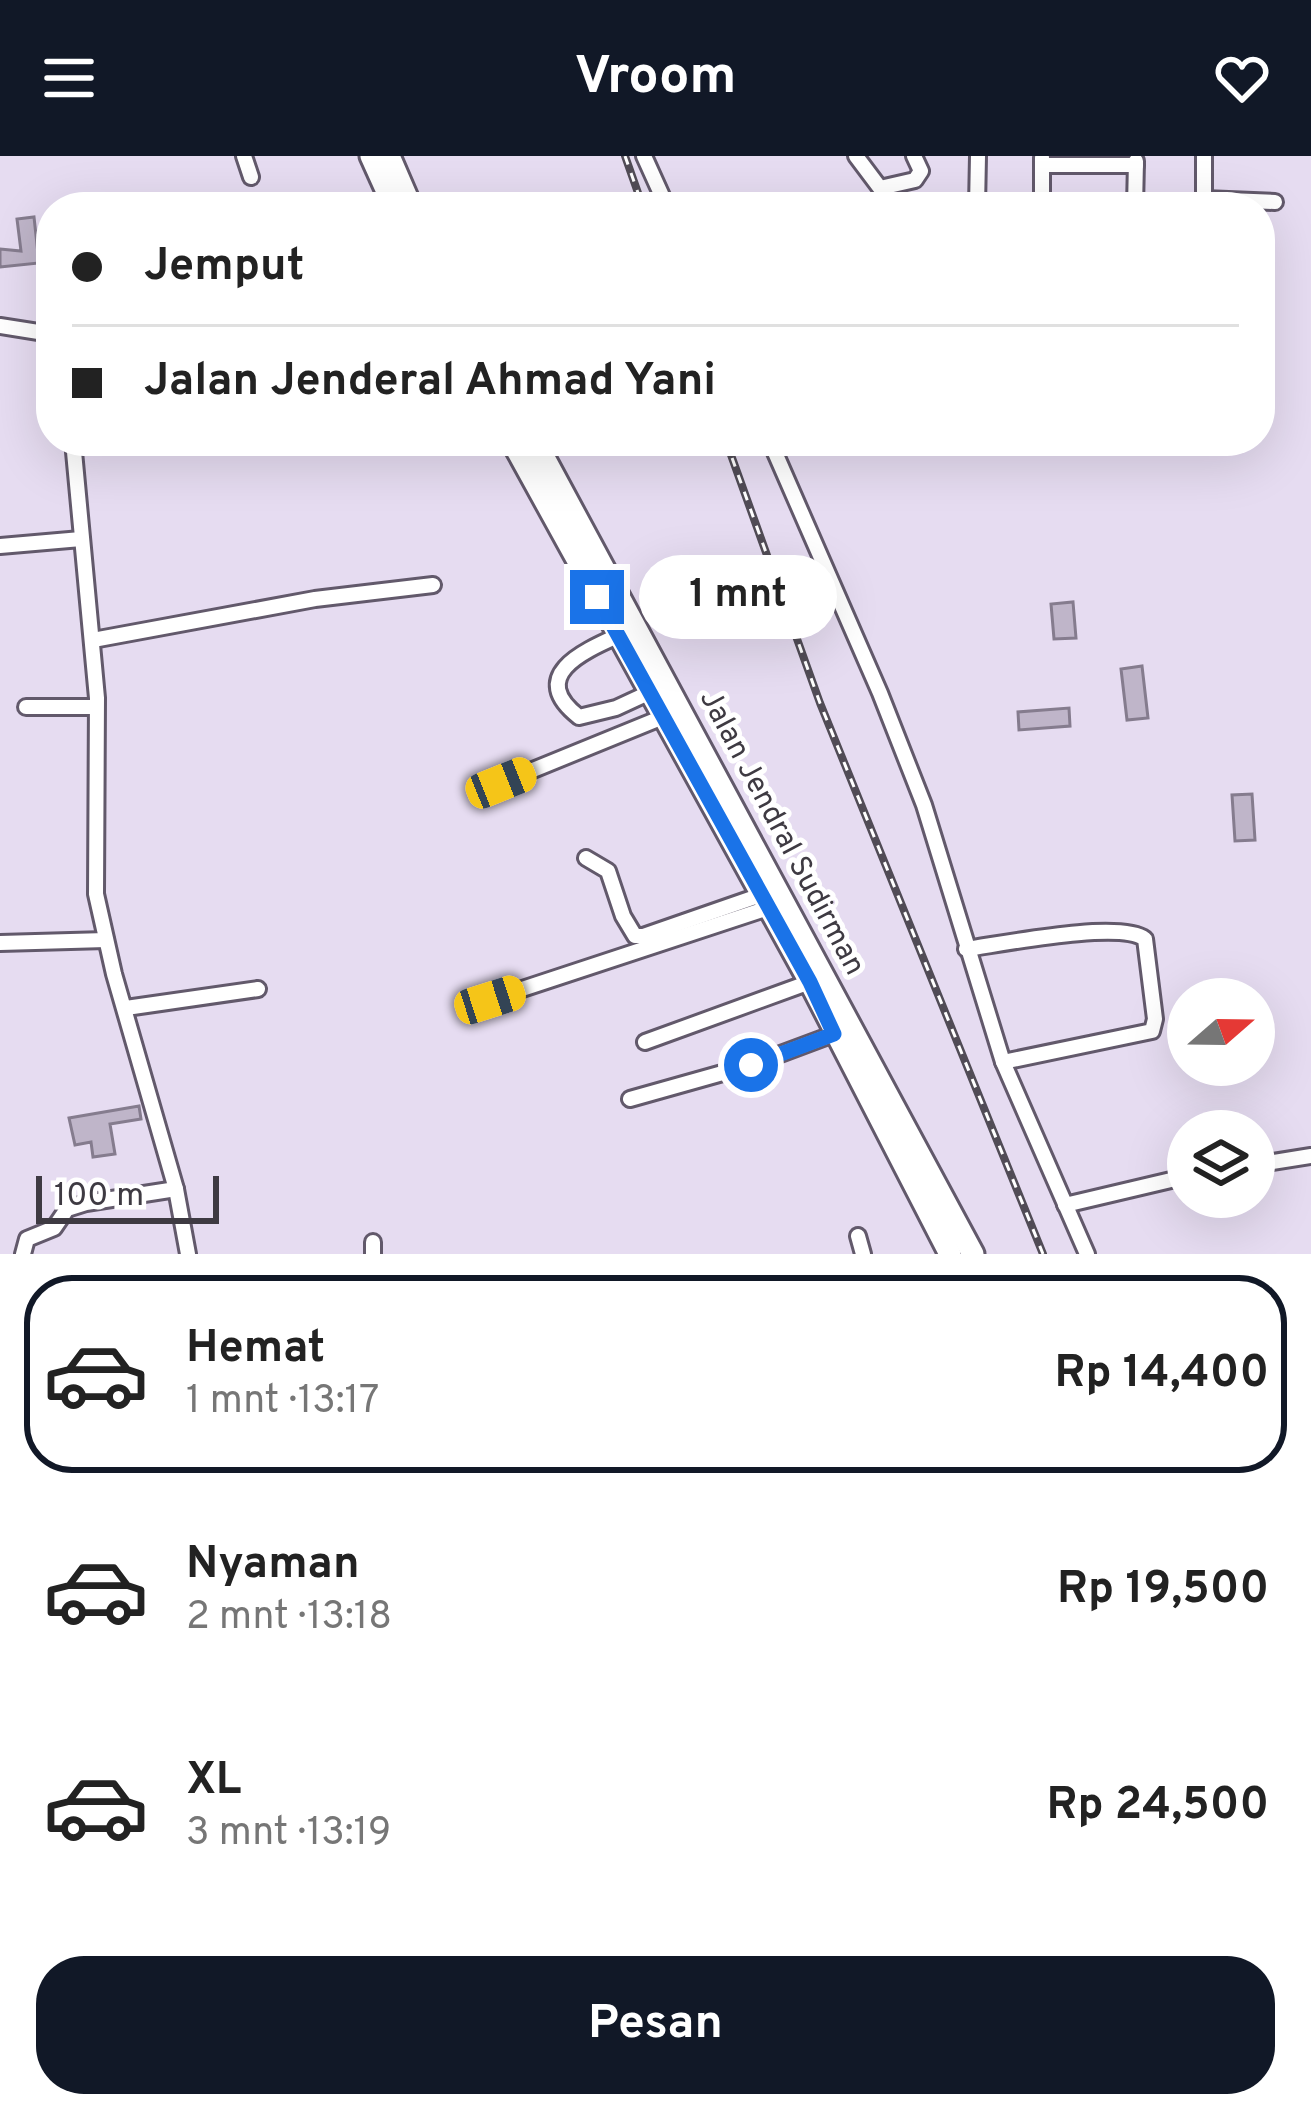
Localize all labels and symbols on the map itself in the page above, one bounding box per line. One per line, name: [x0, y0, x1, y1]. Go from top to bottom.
callout: 1 mnt: [639, 555, 837, 639]
route end: [570, 570, 624, 624]
street label: Jalan Jendral Sudirman: [690, 684, 872, 982]
car: [461, 753, 541, 813]
car: [450, 972, 530, 1028]
north arrow: [1167, 978, 1275, 1086]
route start: [724, 1038, 778, 1092]
scale bar: [36, 1170, 219, 1223]

